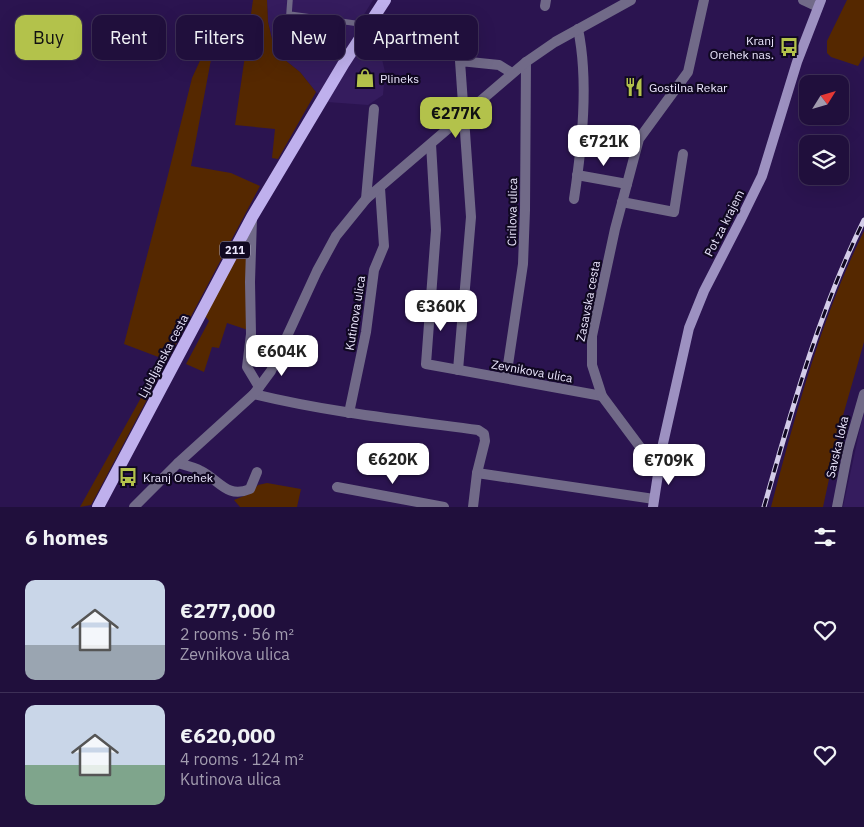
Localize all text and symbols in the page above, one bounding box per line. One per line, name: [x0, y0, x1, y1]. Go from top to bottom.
chip: Buy: [15, 15, 82, 60]
chip: Rent: [92, 15, 166, 60]
chip: Filters: [176, 15, 263, 60]
chip: New: [273, 15, 345, 60]
chip: Apartment: [355, 15, 478, 60]
place label: Kranj Orehek nas.: [710, 33, 774, 62]
bus stop icon: Kranj Orehek nas.: [778, 36, 800, 58]
shop icon: Plineks: [354, 67, 376, 89]
place label: Plineks: [380, 71, 419, 86]
north arrow: [799, 75, 849, 125]
map controls: [799, 75, 849, 185]
restaurant icon: Gostilna Rekar: [623, 76, 645, 98]
place label: Gostilna Rekar: [649, 80, 728, 95]
pin: €277K: [421, 96, 491, 139]
text: €277K: [431, 103, 481, 123]
pin: €721K: [569, 124, 639, 167]
text: €721K: [579, 131, 629, 151]
button: layers: [799, 135, 849, 185]
street label: Cirilova ulica: [504, 177, 520, 246]
street label: Pot za krajem: [701, 187, 747, 259]
road number: 211: [220, 242, 250, 258]
street label: Zasavska cesta: [573, 259, 603, 343]
street label: Kutinova ulica: [342, 274, 368, 351]
pin: €360K: [406, 290, 476, 332]
text: €360K: [416, 296, 466, 316]
street label: Ljubljanska cesta: [135, 311, 192, 400]
pin: €604K: [247, 334, 317, 377]
text: €604K: [257, 341, 307, 361]
street label: Zevnikova ulica: [490, 356, 574, 386]
street label: Savska loka: [823, 414, 852, 479]
pin: €620K: [358, 442, 428, 485]
pin: €709K: [634, 444, 704, 486]
text: €620K: [368, 449, 418, 469]
text: €709K: [644, 450, 694, 470]
bus stop icon: Kranj Orehek: [117, 466, 139, 488]
place label: Kranj Orehek: [143, 470, 214, 485]
text: 6 homes: [25, 523, 108, 551]
icon: filters: [811, 523, 839, 551]
text: €277,000: [180, 596, 275, 624]
icon: home: [65, 600, 125, 660]
icon: heart: [811, 616, 839, 644]
text: 2 rooms · 56 m²: [180, 624, 294, 644]
text: Zevnikova ulica: [180, 644, 290, 664]
text: €620,000: [180, 721, 275, 749]
icon: home: [65, 725, 125, 785]
icon: heart: [811, 741, 839, 769]
text: 4 rooms · 124 m²: [180, 749, 304, 769]
text: Kutinova ulica: [180, 769, 281, 789]

